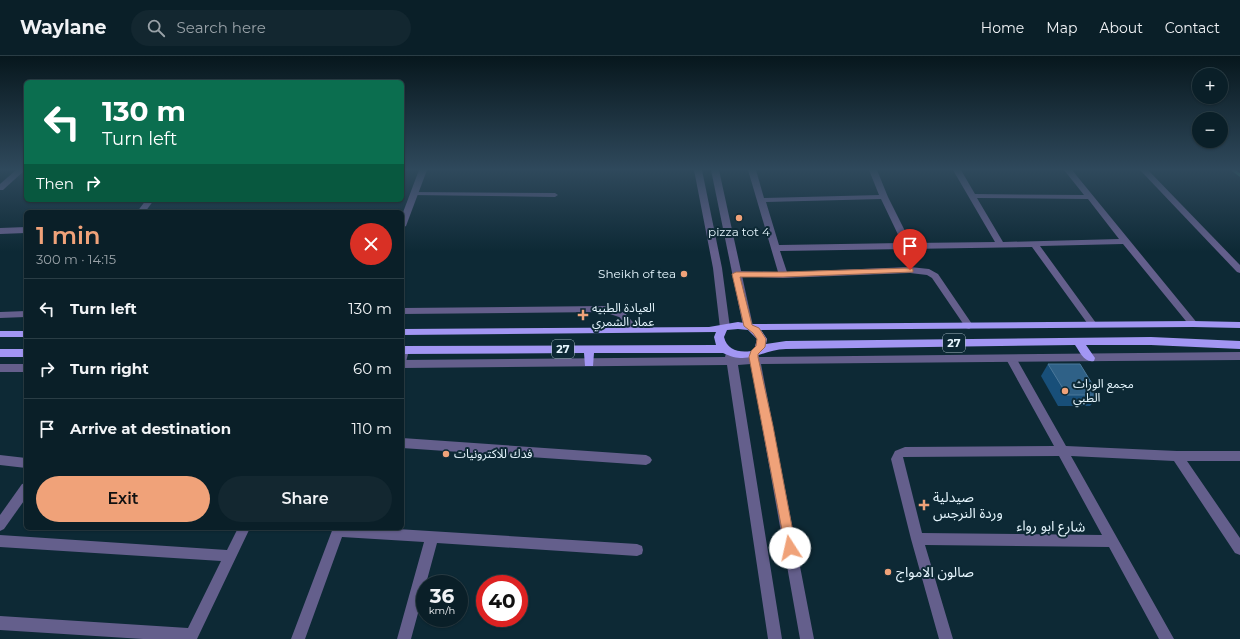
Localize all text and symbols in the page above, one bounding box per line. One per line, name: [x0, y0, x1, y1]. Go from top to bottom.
search box: [131, 10, 411, 46]
text: Waylane: [20, 16, 107, 39]
icon: search: [145, 17, 167, 39]
text: Search here: [177, 18, 266, 37]
text: Home: [981, 19, 1024, 37]
text: Map: [1046, 19, 1077, 37]
text: About: [1099, 19, 1143, 37]
text: Contact: [1165, 19, 1220, 37]
map controls: [1192, 68, 1228, 148]
button: +: [1192, 68, 1228, 104]
text: 130 m: [102, 94, 186, 128]
icon: left: [36, 96, 88, 148]
button: −: [1192, 112, 1228, 148]
text: Turn left: [102, 128, 177, 150]
icon: right: [82, 172, 104, 194]
text: Then: [36, 174, 74, 193]
marker: pizza tot 4: [734, 213, 744, 223]
text: 1 min: [36, 221, 100, 250]
button: close: [350, 223, 392, 265]
place label: pizza tot 4: [708, 224, 770, 239]
pin: [893, 229, 927, 270]
icon: arrive: [899, 235, 921, 257]
text: 300 m · 14:15: [36, 251, 116, 267]
place label: Sheikh of tea: [598, 266, 676, 281]
marker: Sheikh of tea: [679, 269, 689, 279]
icon: left: [36, 298, 58, 320]
text: Turn left: [70, 299, 137, 318]
text: 130 m: [348, 299, 392, 318]
place label: العيادة الطبيه عماد الشمري: [592, 300, 655, 332]
marker: العيادة الطبيه عماد الشمري: [577, 309, 589, 321]
road number: 27: [943, 334, 965, 352]
road number: 27: [552, 340, 574, 358]
icon: right: [36, 358, 58, 380]
text: Turn right: [70, 359, 149, 378]
text: 60 m: [353, 359, 392, 378]
place label: مجمع الوراث الطبي: [1073, 376, 1134, 408]
marker: مجمع الوراث الطبي: [1060, 386, 1070, 396]
icon: arrive: [36, 418, 58, 440]
text: Arrive at destination: [70, 419, 231, 438]
text: 110 m: [351, 419, 392, 438]
place label: فدك للاكترونيات: [454, 446, 532, 461]
marker: فدك للاكترونيات: [441, 449, 451, 459]
button: Exit: [36, 476, 210, 522]
button: Share: [218, 476, 392, 522]
place label: صيدلية وردة النرجس: [933, 488, 1003, 522]
marker: صيدلية وردة النرجس: [918, 499, 930, 511]
street label: شارع ابو رواء: [1016, 516, 1086, 538]
position arrow: [769, 527, 811, 569]
place label: صالون الامواج: [896, 563, 974, 583]
marker: صالون الامواج: [883, 567, 893, 577]
speed limit sign: 40: [476, 575, 528, 627]
text: 36: [430, 584, 454, 608]
text: km/h: [429, 604, 455, 617]

